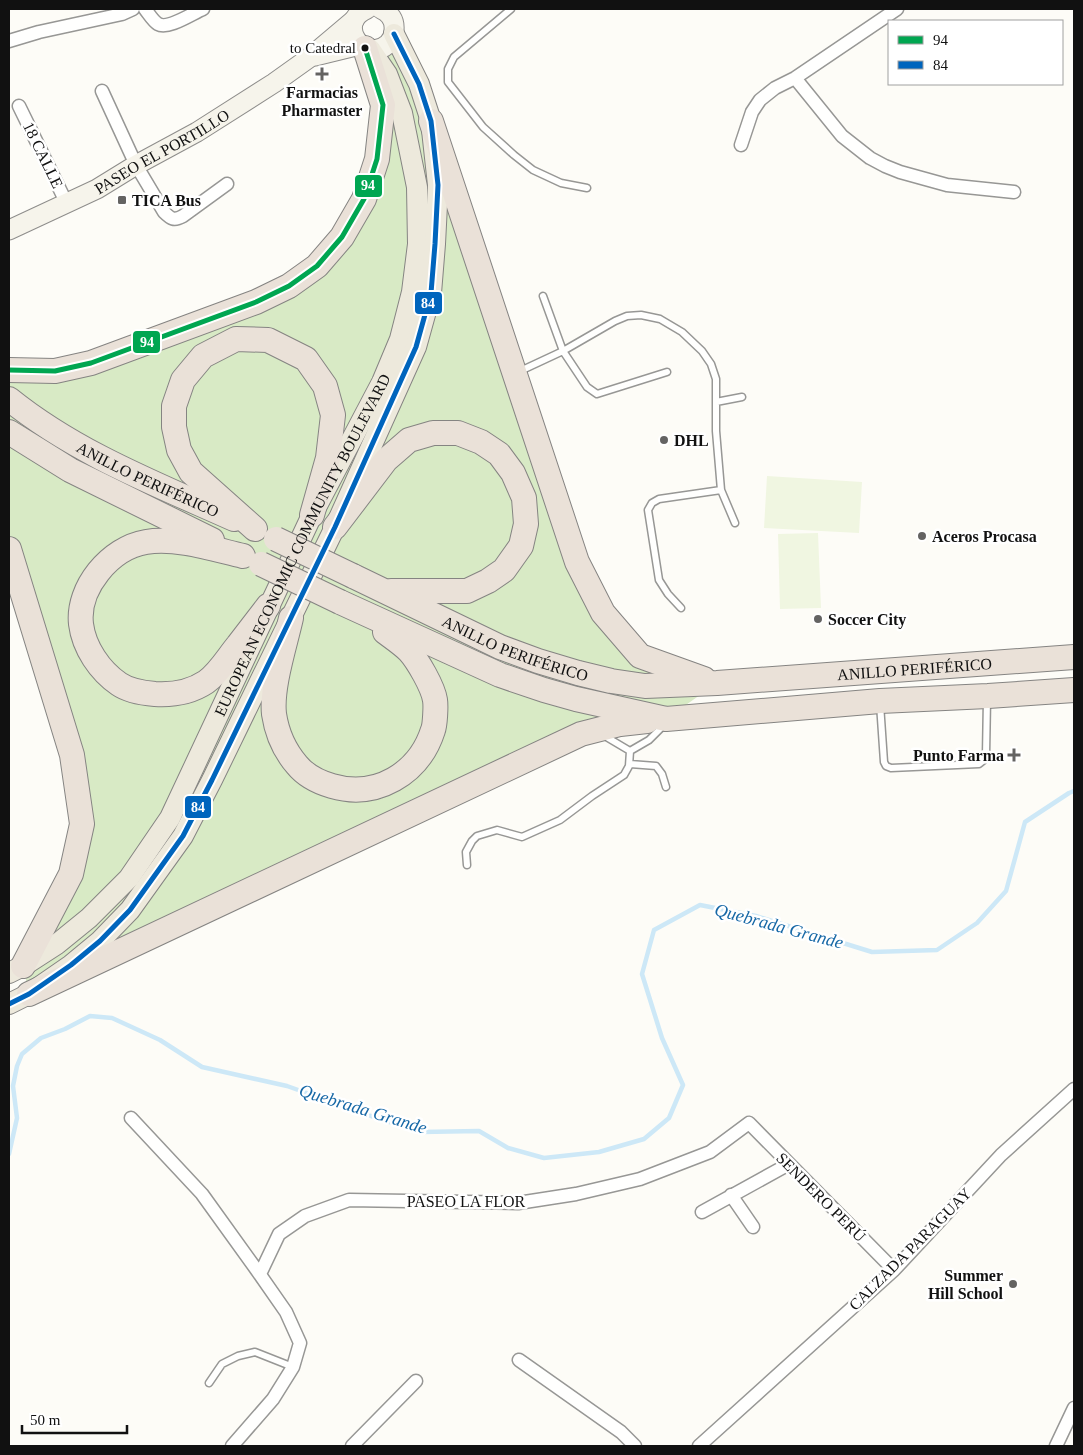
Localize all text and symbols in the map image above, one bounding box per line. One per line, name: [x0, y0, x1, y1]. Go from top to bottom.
legend: [888, 20, 1063, 85]
text: 94: [933, 32, 949, 48]
place label: to Catedral: [290, 40, 356, 56]
marker: to Catedral: [360, 43, 370, 53]
text: 84: [933, 57, 949, 73]
marker: Farmacias Pharmaster: [316, 68, 328, 80]
place label: Farmacias Pharmaster: [282, 84, 362, 119]
street label: PASEO EL PORTILLO: [91, 105, 232, 197]
street label: 18 CALLE: [20, 119, 66, 191]
line badge: 94: [354, 174, 383, 198]
text: 94: [361, 178, 375, 193]
place label: TICA Bus: [132, 192, 201, 209]
marker: TICA Bus: [116, 194, 128, 206]
line badge: 84: [414, 291, 443, 315]
text: 84: [421, 296, 435, 311]
line badge: 94: [132, 330, 161, 354]
text: 94: [140, 335, 154, 350]
street label: EUROPEAN ECONOMIC COMMUNITY BOULEVARD: [211, 371, 393, 719]
place label: DHL: [674, 432, 709, 449]
marker: DHL: [658, 434, 670, 446]
street label: ANILLO PERIFÉRICO: [74, 438, 222, 520]
place label: Aceros Procasa: [932, 528, 1037, 545]
marker: Aceros Procasa: [916, 530, 928, 542]
place label: Soccer City: [828, 611, 906, 629]
street label: ANILLO PERIFÉRICO: [440, 612, 590, 684]
marker: Soccer City: [812, 613, 824, 625]
street label: ANILLO PERIFÉRICO: [837, 654, 993, 683]
place label: Punto Farma: [913, 747, 1004, 764]
marker: Punto Farma: [1008, 749, 1020, 761]
line badge: 84: [184, 795, 212, 819]
text: 84: [191, 800, 205, 815]
water label: Quebrada Grande: [712, 899, 846, 953]
water label: Quebrada Grande: [297, 1080, 429, 1138]
street label: SENDERO PERÚ: [773, 1148, 870, 1245]
street label: CALZADA PARAGUAY: [845, 1184, 975, 1314]
street label: PASEO LA FLOR: [407, 1193, 526, 1210]
place label: Summer Hill School: [928, 1267, 1004, 1302]
marker: Summer Hill School: [1007, 1278, 1019, 1290]
scale bar: [22, 1402, 128, 1434]
text: 50 m: [30, 1412, 61, 1428]

